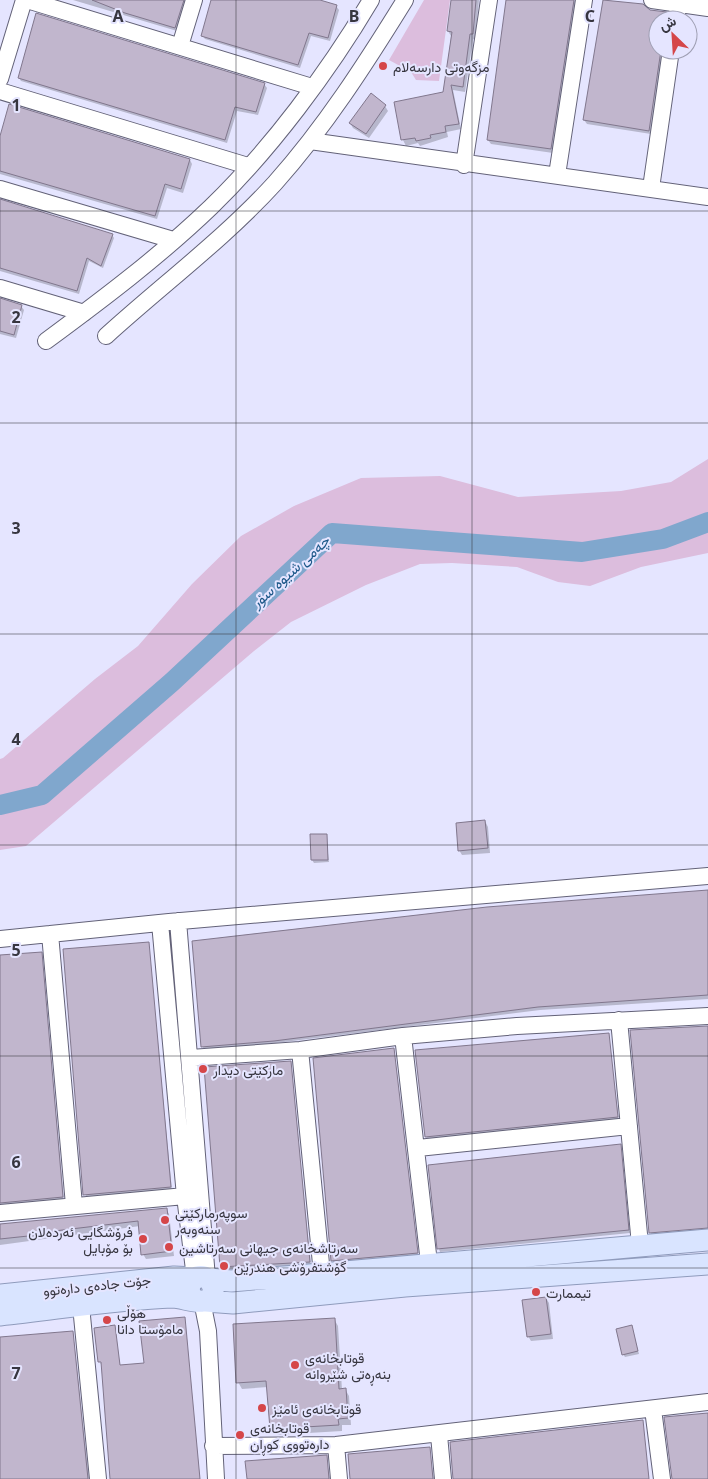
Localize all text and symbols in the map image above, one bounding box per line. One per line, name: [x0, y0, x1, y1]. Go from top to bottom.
text: A: [112, 5, 124, 27]
text: B: [349, 5, 359, 27]
text: C: [585, 5, 595, 27]
north arrow: [648, 10, 698, 60]
text: ش: [656, 11, 679, 35]
place label: مزگەوتی دارسەلام: [393, 57, 490, 76]
marker: مزگەوتی دارسەلام: [377, 60, 389, 72]
text: 1: [11, 94, 21, 116]
text: 2: [11, 306, 21, 328]
text: 3: [11, 517, 21, 539]
water label: چەمی شیوە سۆر: [246, 530, 335, 613]
text: 4: [11, 728, 21, 750]
text: 5: [11, 939, 21, 961]
place label: مارکێتی دیدار: [212, 1060, 283, 1079]
marker: مارکێتی دیدار: [197, 1063, 209, 1075]
text: 6: [11, 1151, 21, 1173]
place label: سوپەرمارکێتی سنەوبەر: [174, 1203, 248, 1238]
marker: سوپەرمارکێتی سنەوبەر: [159, 1214, 171, 1226]
place label: فرۆشگایی ئەردەلان بۆ مۆبایل: [28, 1222, 133, 1257]
marker: فرۆشگایی ئەردەلان بۆ مۆبایل: [137, 1233, 149, 1245]
place label: سەرتاشخانەی جیهانی سەرتاشین: [179, 1238, 358, 1257]
marker: سەرتاشخانەی جیهانی سەرتاشین: [163, 1241, 175, 1253]
place label: گۆشتفرۆشی هندرێن: [234, 1257, 346, 1276]
marker: گۆشتفرۆشی هندرێن: [218, 1260, 230, 1272]
street label: جۆت جادەی دارەتوو: [42, 1270, 152, 1300]
place label: تیممارت: [546, 1283, 591, 1302]
marker: تیممارت: [530, 1286, 542, 1298]
place label: هۆڵی مامۆستا دانا: [117, 1303, 183, 1338]
marker: هۆڵی مامۆستا دانا: [101, 1314, 113, 1326]
place label: قوتابخانەی بنەڕەتی شێروانە: [305, 1348, 391, 1386]
marker: قوتابخانەی بنەڕەتی شێروانە: [289, 1359, 301, 1371]
text: 7: [11, 1362, 21, 1384]
place label: قوتابخانەی ئامێز: [271, 1399, 361, 1418]
marker: قوتابخانەی ئامێز: [256, 1402, 268, 1414]
place label: قوتابخانەی دارەتووی کوڕان: [250, 1418, 330, 1456]
marker: قوتابخانەی دارەتووی کوڕان: [234, 1429, 246, 1441]

